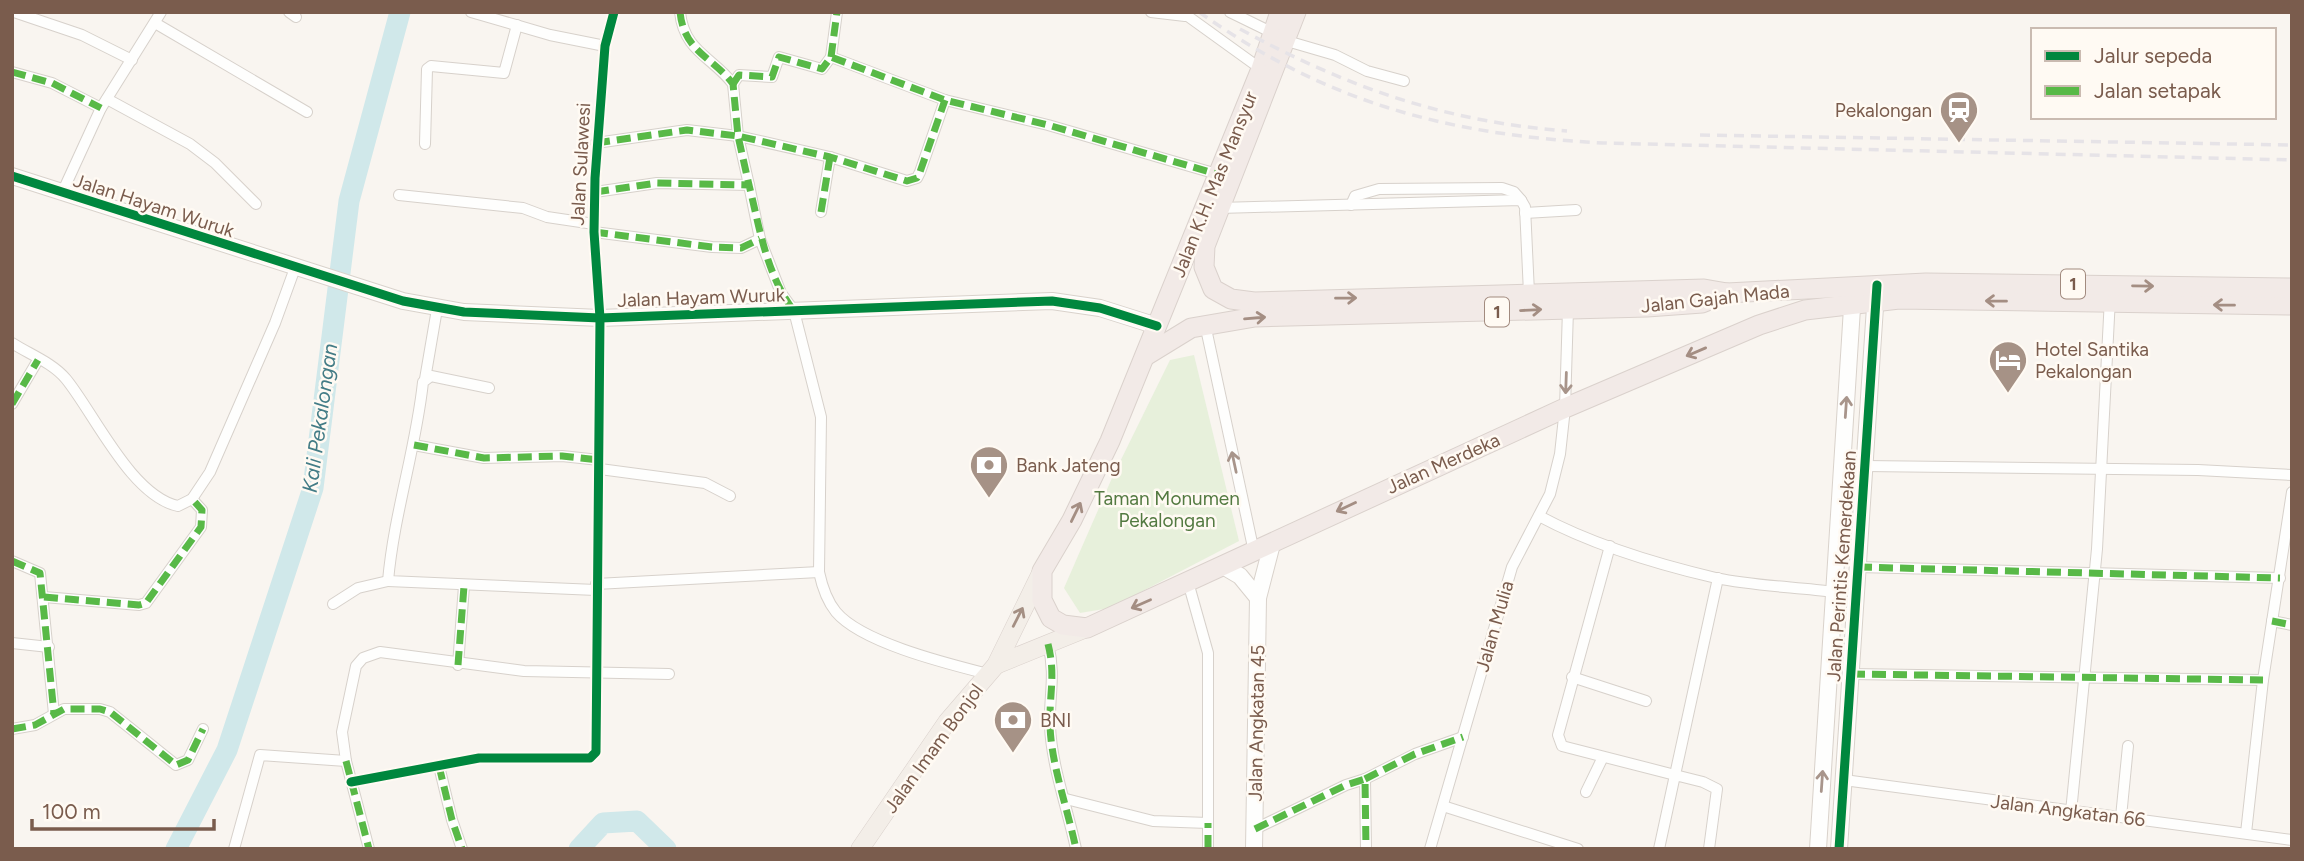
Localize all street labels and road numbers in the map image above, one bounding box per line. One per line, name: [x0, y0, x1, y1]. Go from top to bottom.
street label: Jalan K.H. Mas Mansyur: [1167, 87, 1263, 281]
street label: Jalan Sulawesi: [566, 102, 595, 226]
street label: Jalan Hayam Wuruk: [70, 169, 238, 243]
road number: 1: [2061, 270, 2085, 298]
street label: Jalan Gajah Mada: [1640, 279, 1791, 318]
street label: Jalan Hayam Wuruk: [617, 283, 786, 312]
road number: 1: [1485, 298, 1509, 326]
street label: Jalan Merdeka: [1383, 428, 1503, 499]
street label: Jalan Perintis Kemerdekaan: [1822, 450, 1861, 682]
street label: Jalan Mulia: [1471, 578, 1518, 674]
street label: Jalan Angkatan 45: [1244, 644, 1269, 802]
street label: Jalan Imam Bonjol: [879, 679, 988, 817]
street label: Jalan Angkatan 66: [1989, 790, 2147, 831]

